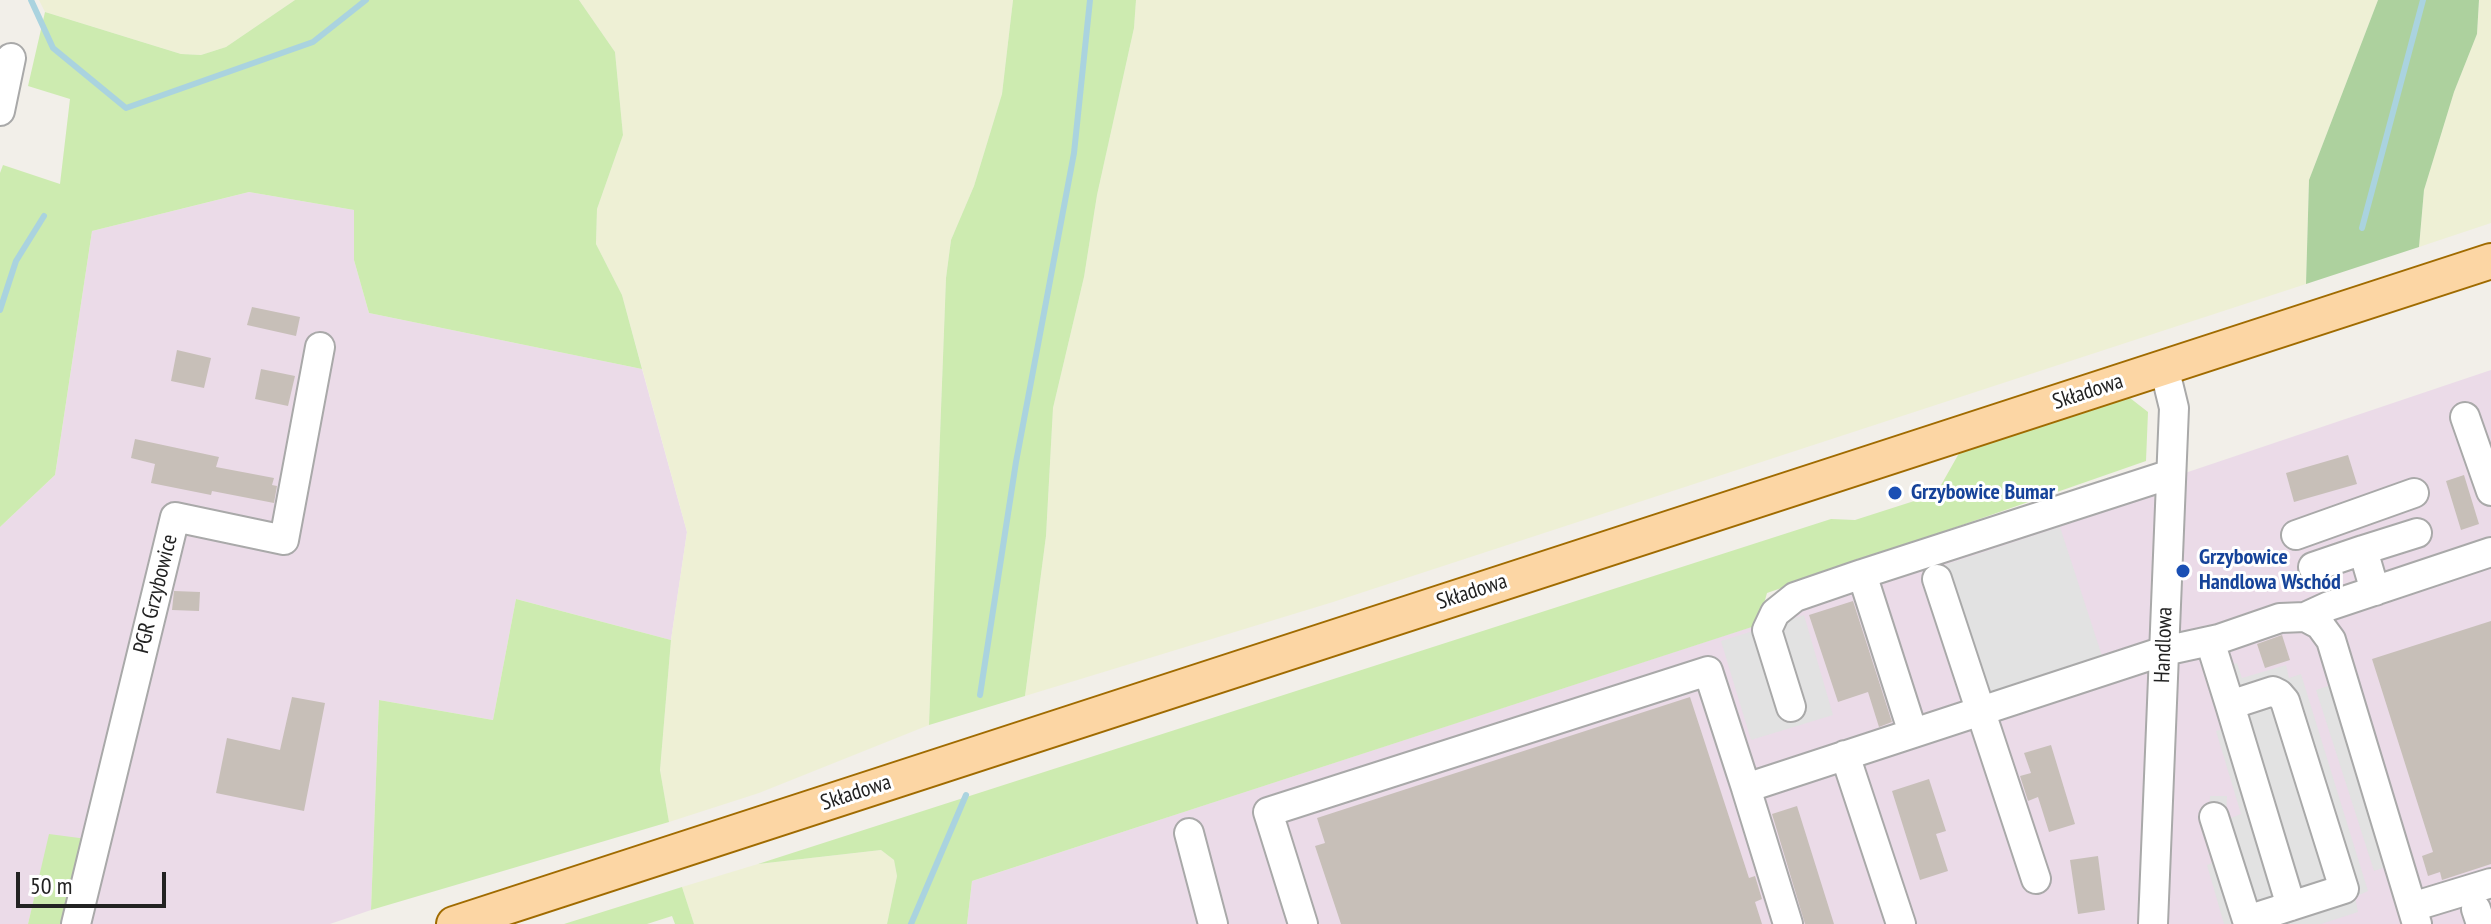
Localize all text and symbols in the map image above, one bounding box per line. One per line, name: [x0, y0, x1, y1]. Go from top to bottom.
street label: Składowa: [2049, 368, 2127, 416]
place label: Grzybowice Bumar: [1911, 480, 2055, 506]
marker: Grzybowice Bumar: [1886, 484, 1904, 502]
street label: PGR Grzybowice: [128, 532, 184, 656]
place label: Grzybowice Handlowa Wschód: [2199, 545, 2341, 596]
marker: Grzybowice Handlowa Wschód: [2174, 562, 2192, 580]
street label: Składowa: [1433, 568, 1511, 616]
street label: Handlowa: [2149, 607, 2179, 683]
street label: Składowa: [817, 769, 895, 817]
scale bar: [20, 856, 170, 906]
text: 50 m: [30, 870, 72, 901]

